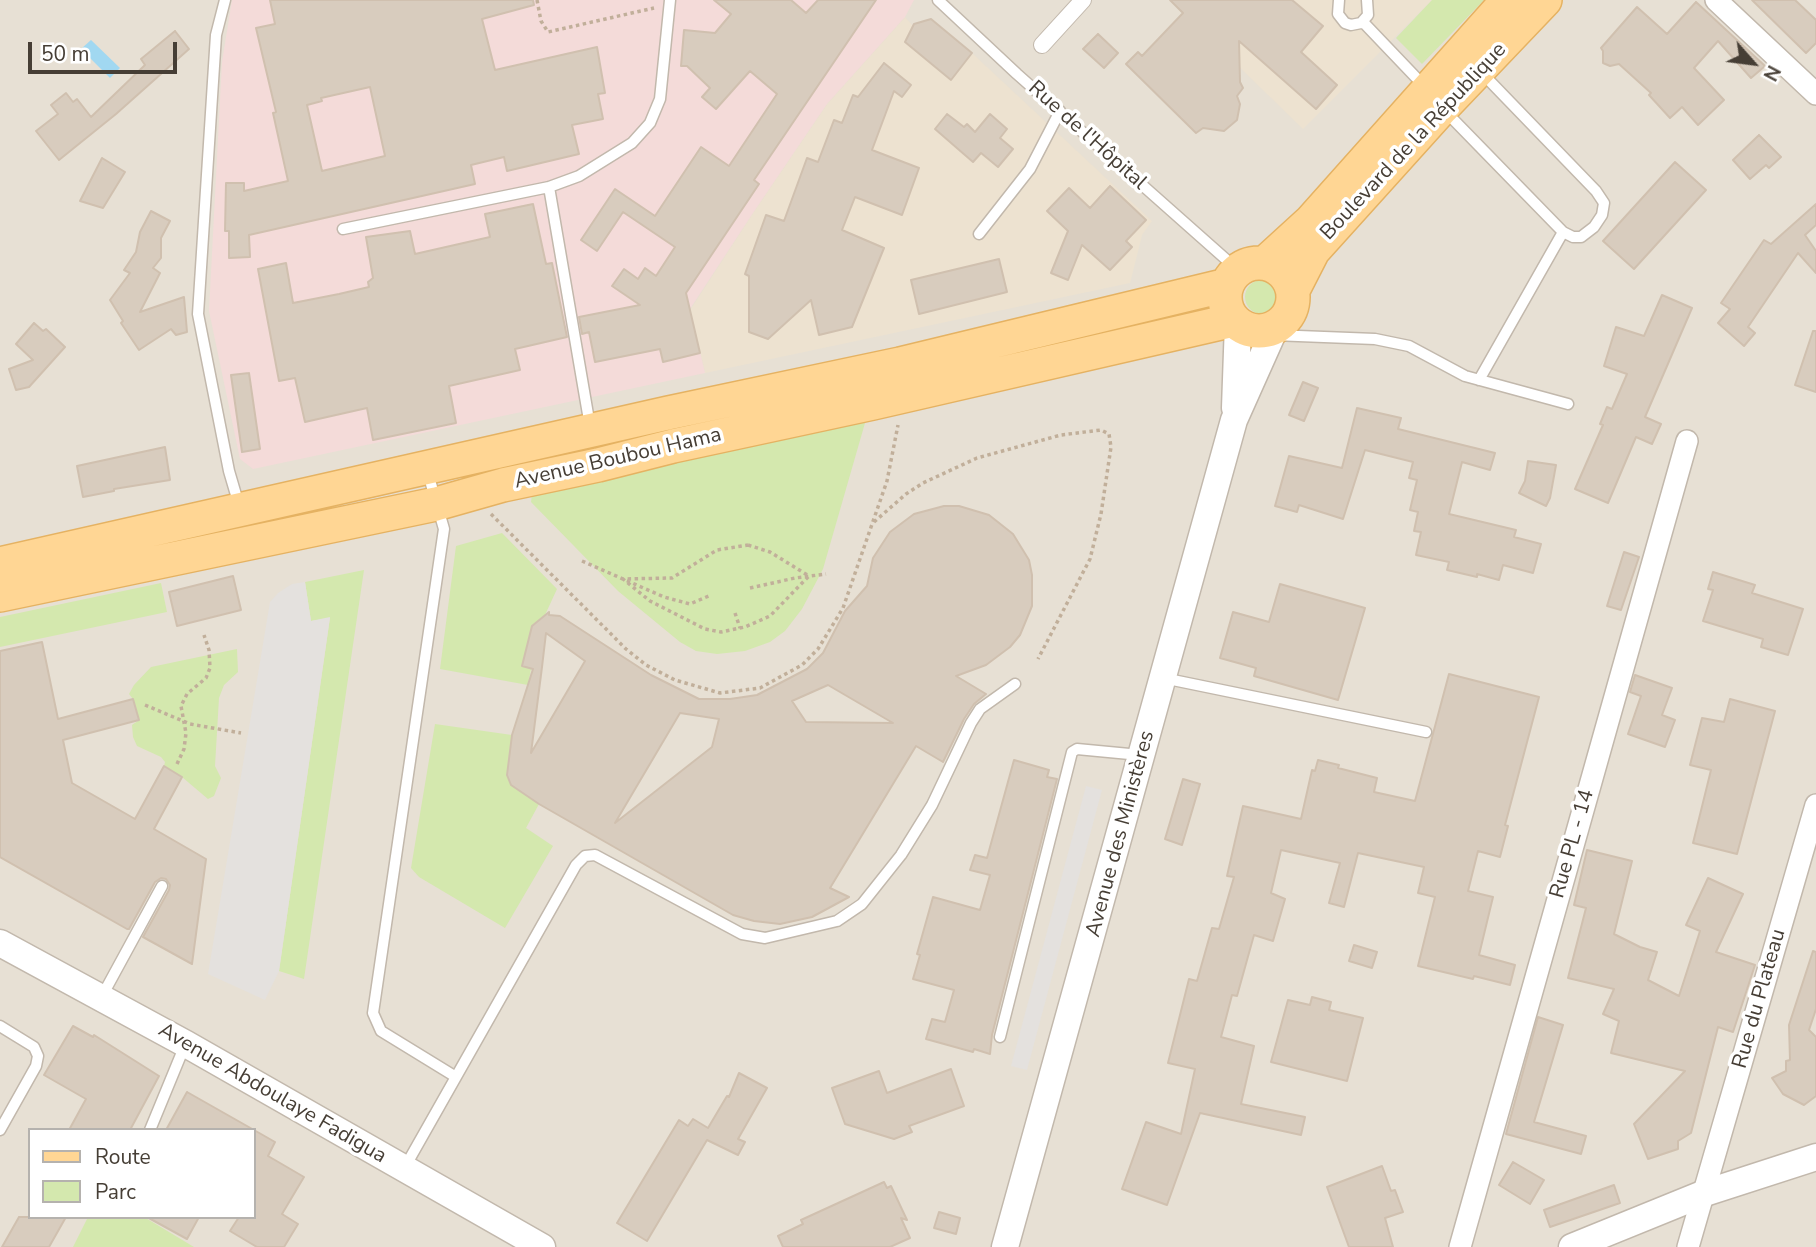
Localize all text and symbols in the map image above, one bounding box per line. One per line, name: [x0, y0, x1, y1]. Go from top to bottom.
scale bar: [32, 28, 180, 72]
north arrow: [1718, 28, 1788, 98]
street label: Boulevard de la République: [1316, 38, 1512, 246]
text: 50 m: [41, 40, 90, 68]
text: N: [1757, 60, 1786, 85]
street label: Rue de l'Hôpital: [1023, 76, 1151, 196]
street label: Avenue Boubou Hama: [512, 423, 724, 495]
street label: Avenue des Ministères: [1081, 728, 1161, 940]
street label: Rue PL - 14: [1545, 787, 1601, 901]
street label: Rue du Plateau: [1728, 926, 1792, 1072]
street label: Avenue Abdoulaye Fadigua: [153, 1018, 391, 1170]
legend: [28, 1128, 256, 1219]
text: Route: [95, 1143, 151, 1171]
text: Parc: [95, 1178, 136, 1206]

